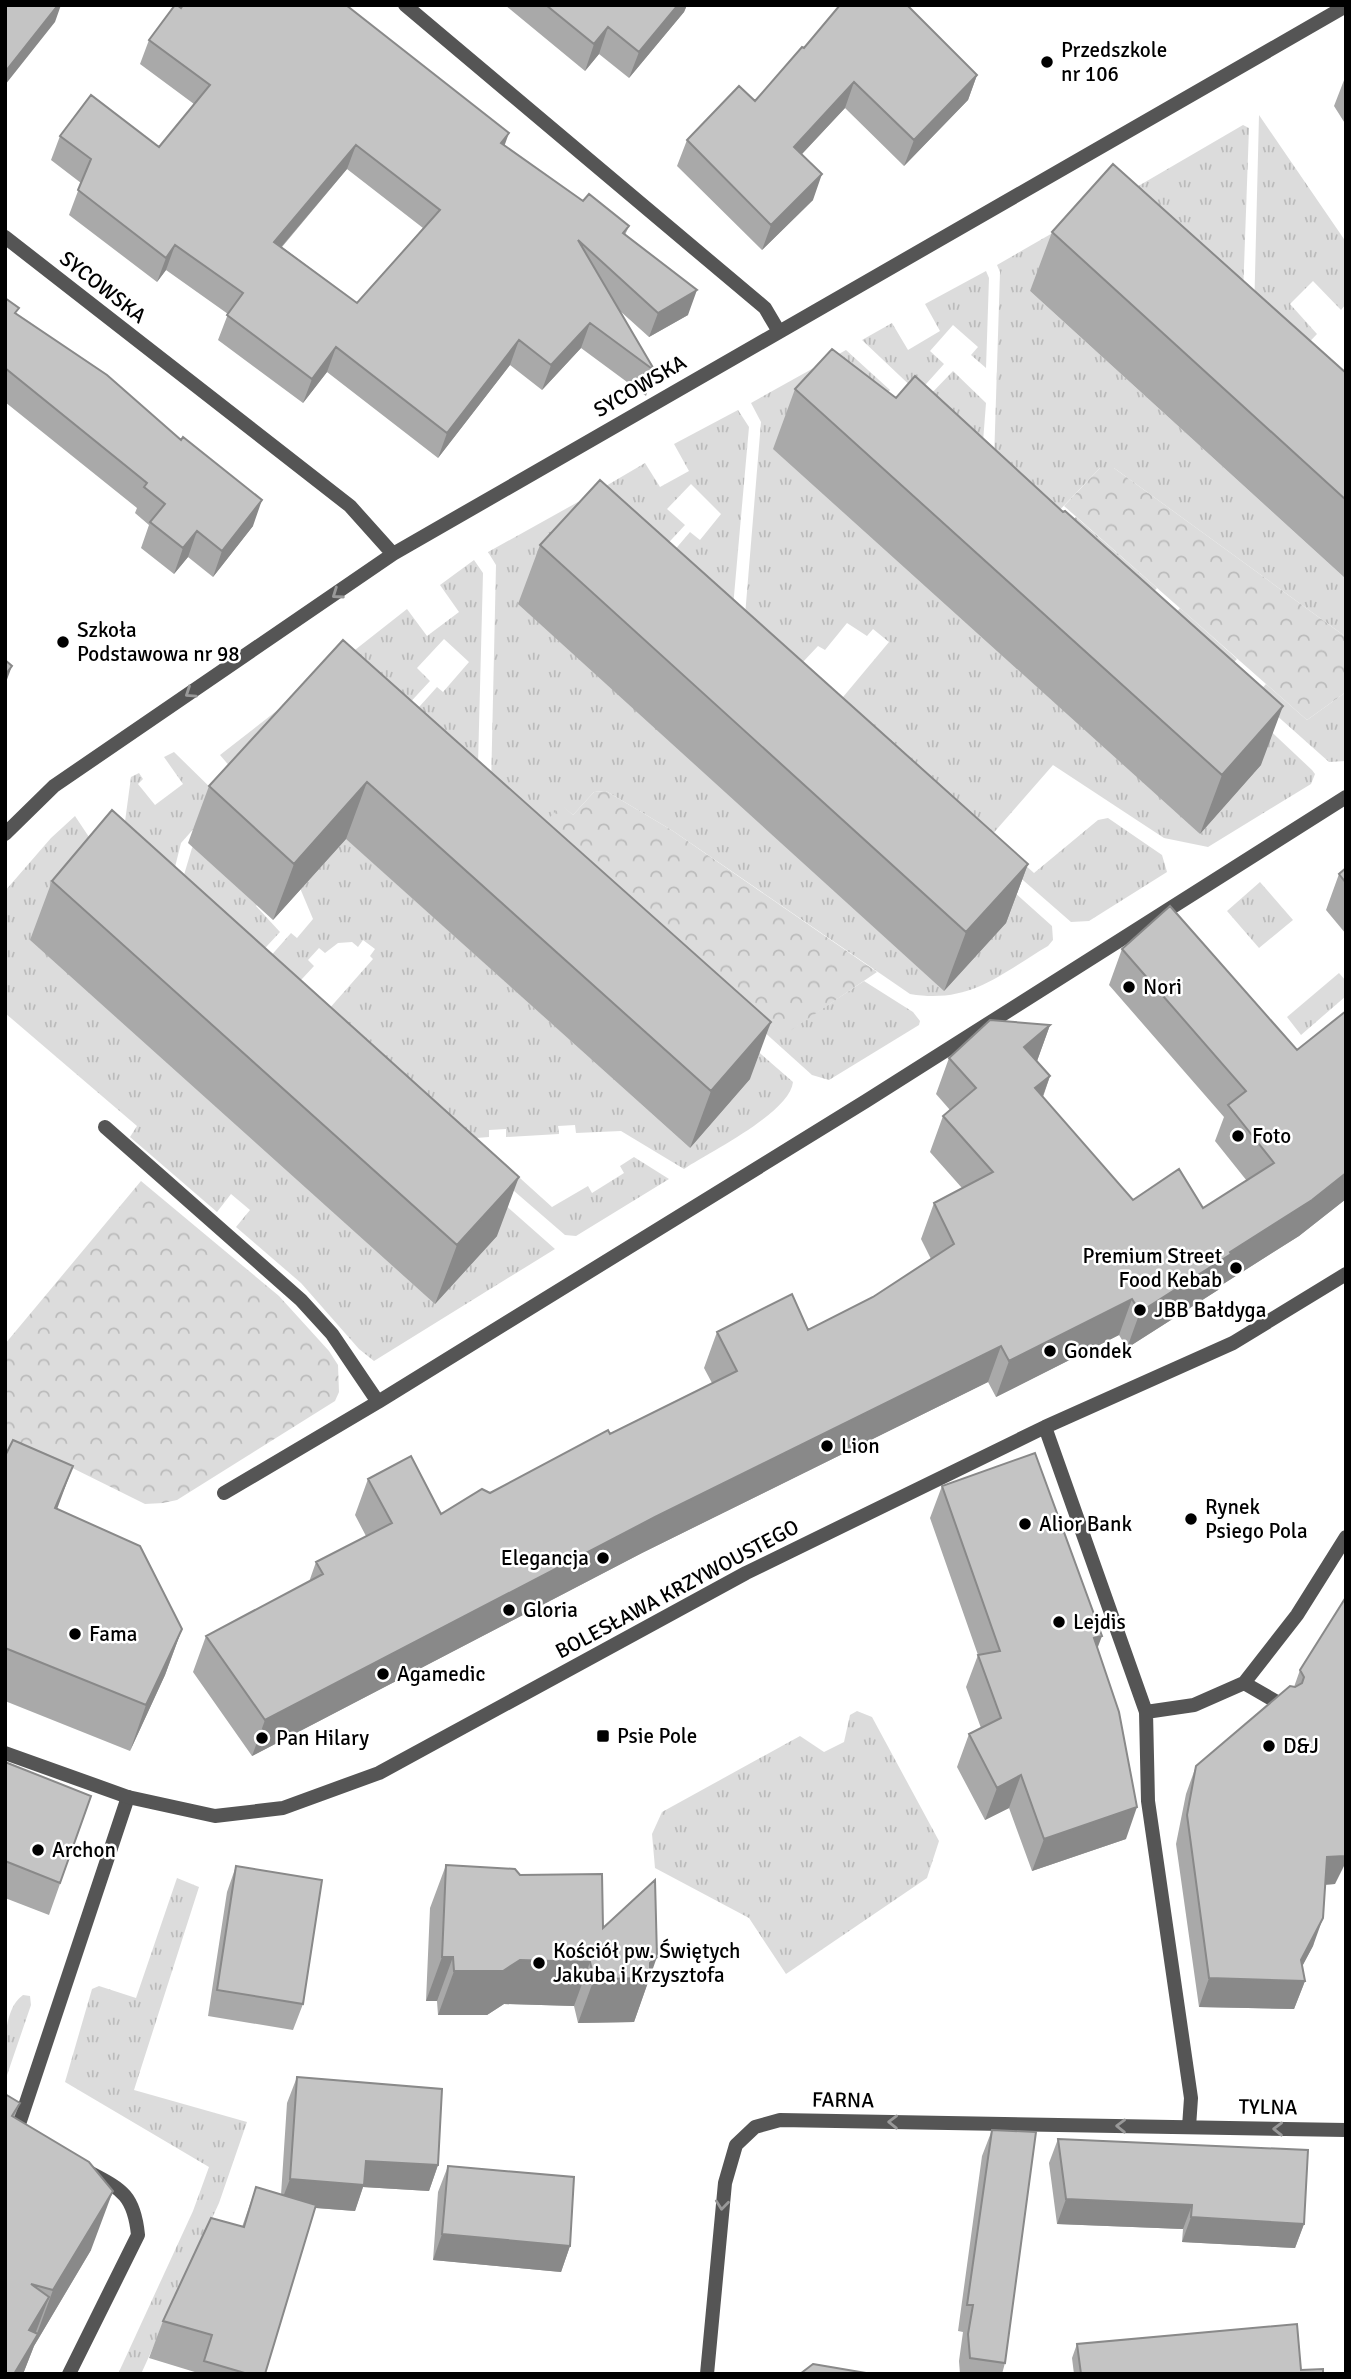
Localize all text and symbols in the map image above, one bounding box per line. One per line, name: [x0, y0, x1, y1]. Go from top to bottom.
place label: Przedszkole nr 106: [1061, 37, 1167, 87]
marker: Przedszkole nr 106: [1039, 54, 1055, 70]
street label: SYCOWSKA: [55, 245, 152, 329]
street label: SYCOWSKA: [589, 349, 691, 423]
one-way arrow: [332, 586, 345, 598]
place label: Szkoła Podstawowa nr 98: [77, 617, 240, 667]
marker: Szkoła Podstawowa nr 98: [55, 634, 71, 650]
one-way arrow: [185, 685, 198, 698]
place label: Nori: [1143, 974, 1182, 1000]
marker: Nori: [1121, 979, 1137, 995]
place label: Foto: [1252, 1123, 1291, 1149]
marker: Foto: [1230, 1128, 1246, 1144]
place label: Premium Street Food Kebab: [1083, 1243, 1222, 1293]
marker: Premium Street Food Kebab: [1228, 1260, 1244, 1276]
place label: JBB Bałdyga: [1154, 1297, 1266, 1323]
marker: JBB Bałdyga: [1132, 1302, 1148, 1318]
place label: Gondek: [1064, 1338, 1133, 1364]
marker: Gondek: [1042, 1343, 1058, 1359]
place label: Lion: [841, 1433, 880, 1459]
marker: Lion: [819, 1438, 835, 1454]
place label: Rynek Psiego Pola: [1205, 1494, 1308, 1544]
place label: Alior Bank: [1039, 1511, 1132, 1537]
marker: Rynek Psiego Pola: [1183, 1511, 1199, 1527]
street label: BOLESŁAWA KRZYWOUSTEGO: [551, 1514, 803, 1664]
marker: Alior Bank: [1017, 1516, 1033, 1532]
place label: Elegancja: [501, 1545, 589, 1571]
marker: Elegancja: [595, 1550, 611, 1566]
place label: Gloria: [523, 1597, 578, 1623]
marker: Gloria: [501, 1602, 517, 1618]
place label: Lejdis: [1073, 1609, 1126, 1635]
marker: Lejdis: [1051, 1614, 1067, 1630]
place label: Fama: [89, 1621, 137, 1647]
marker: Fama: [67, 1626, 83, 1642]
place label: Agamedic: [397, 1661, 485, 1687]
marker: Agamedic: [375, 1666, 391, 1682]
place label: Psie Pole: [617, 1723, 697, 1749]
place label: Pan Hilary: [276, 1725, 369, 1751]
marker: Psie Pole: [595, 1728, 611, 1744]
marker: Pan Hilary: [254, 1730, 270, 1746]
place label: D&J: [1283, 1733, 1319, 1759]
marker: D&J: [1261, 1738, 1277, 1754]
place label: Archon: [52, 1837, 116, 1863]
marker: Archon: [30, 1842, 46, 1858]
place label: Kościół pw. Świętych Jakuba i Krzysztofa: [553, 1938, 740, 1988]
marker: Kościół pw. Świętych Jakuba i Krzysztofa: [531, 1955, 547, 1971]
street label: FARNA: [812, 2086, 874, 2114]
street label: TYLNA: [1238, 2093, 1298, 2121]
one-way arrow: [888, 2114, 898, 2130]
one-way arrow: [1115, 2118, 1126, 2133]
one-way arrow: [1272, 2121, 1283, 2136]
one-way arrow: [715, 2199, 730, 2211]

